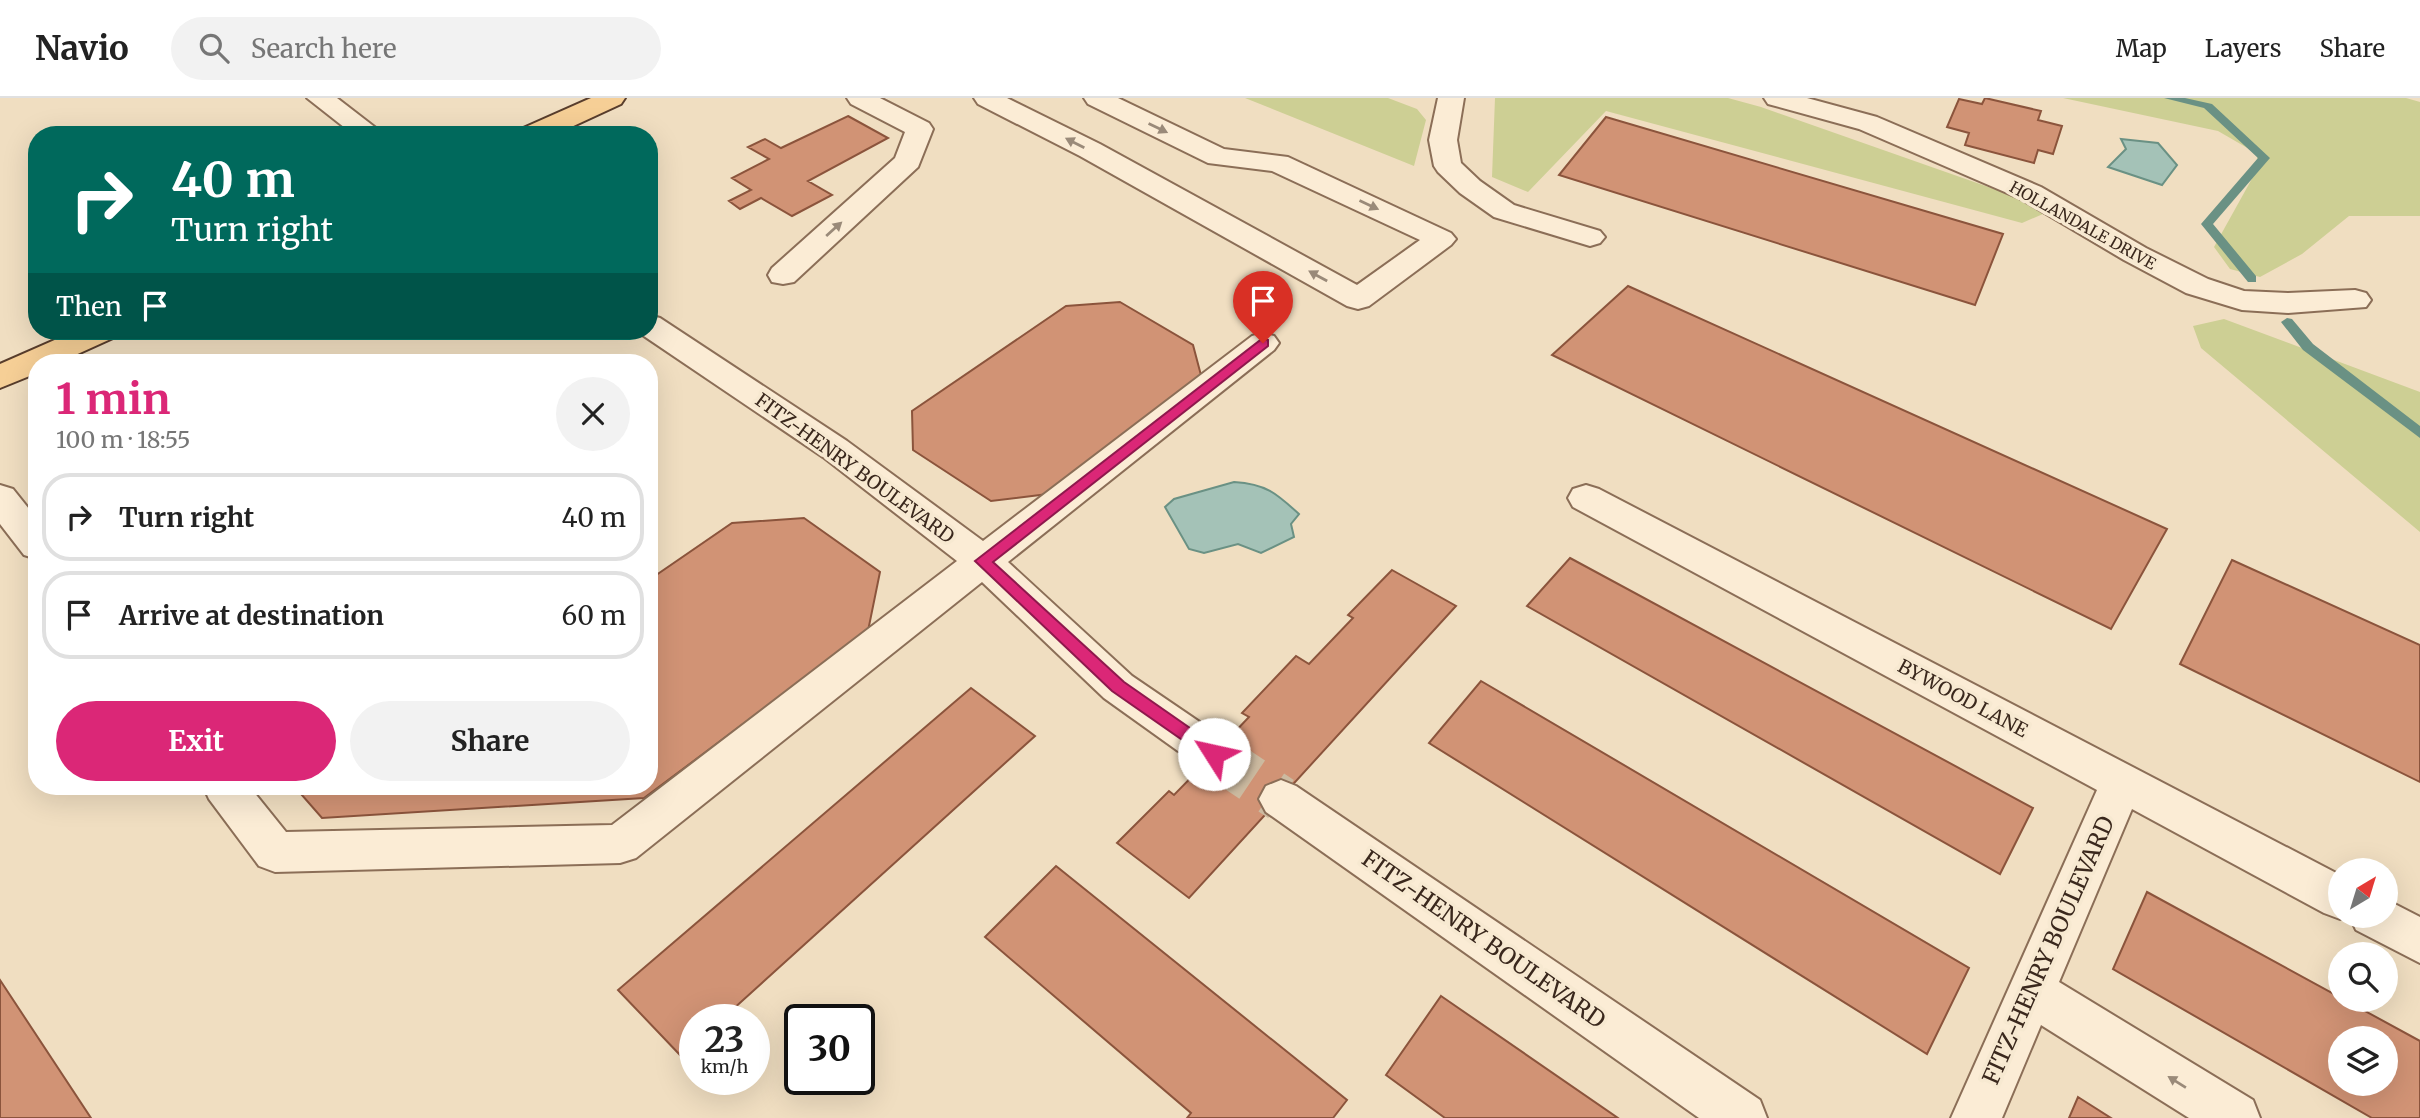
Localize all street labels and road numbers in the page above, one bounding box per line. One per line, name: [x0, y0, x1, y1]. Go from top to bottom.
street label: HOLLANDALE DRIVE: [2006, 176, 2160, 274]
street label: FITZ-HENRY BOULEVARD: [751, 388, 959, 548]
street label: BYWOOD LANE: [1894, 654, 2032, 742]
street label: FITZ-HENRY BOULEVARD: [1976, 811, 2120, 1089]
street label: FITZ-HENRY BOULEVARD: [1357, 844, 1611, 1034]

